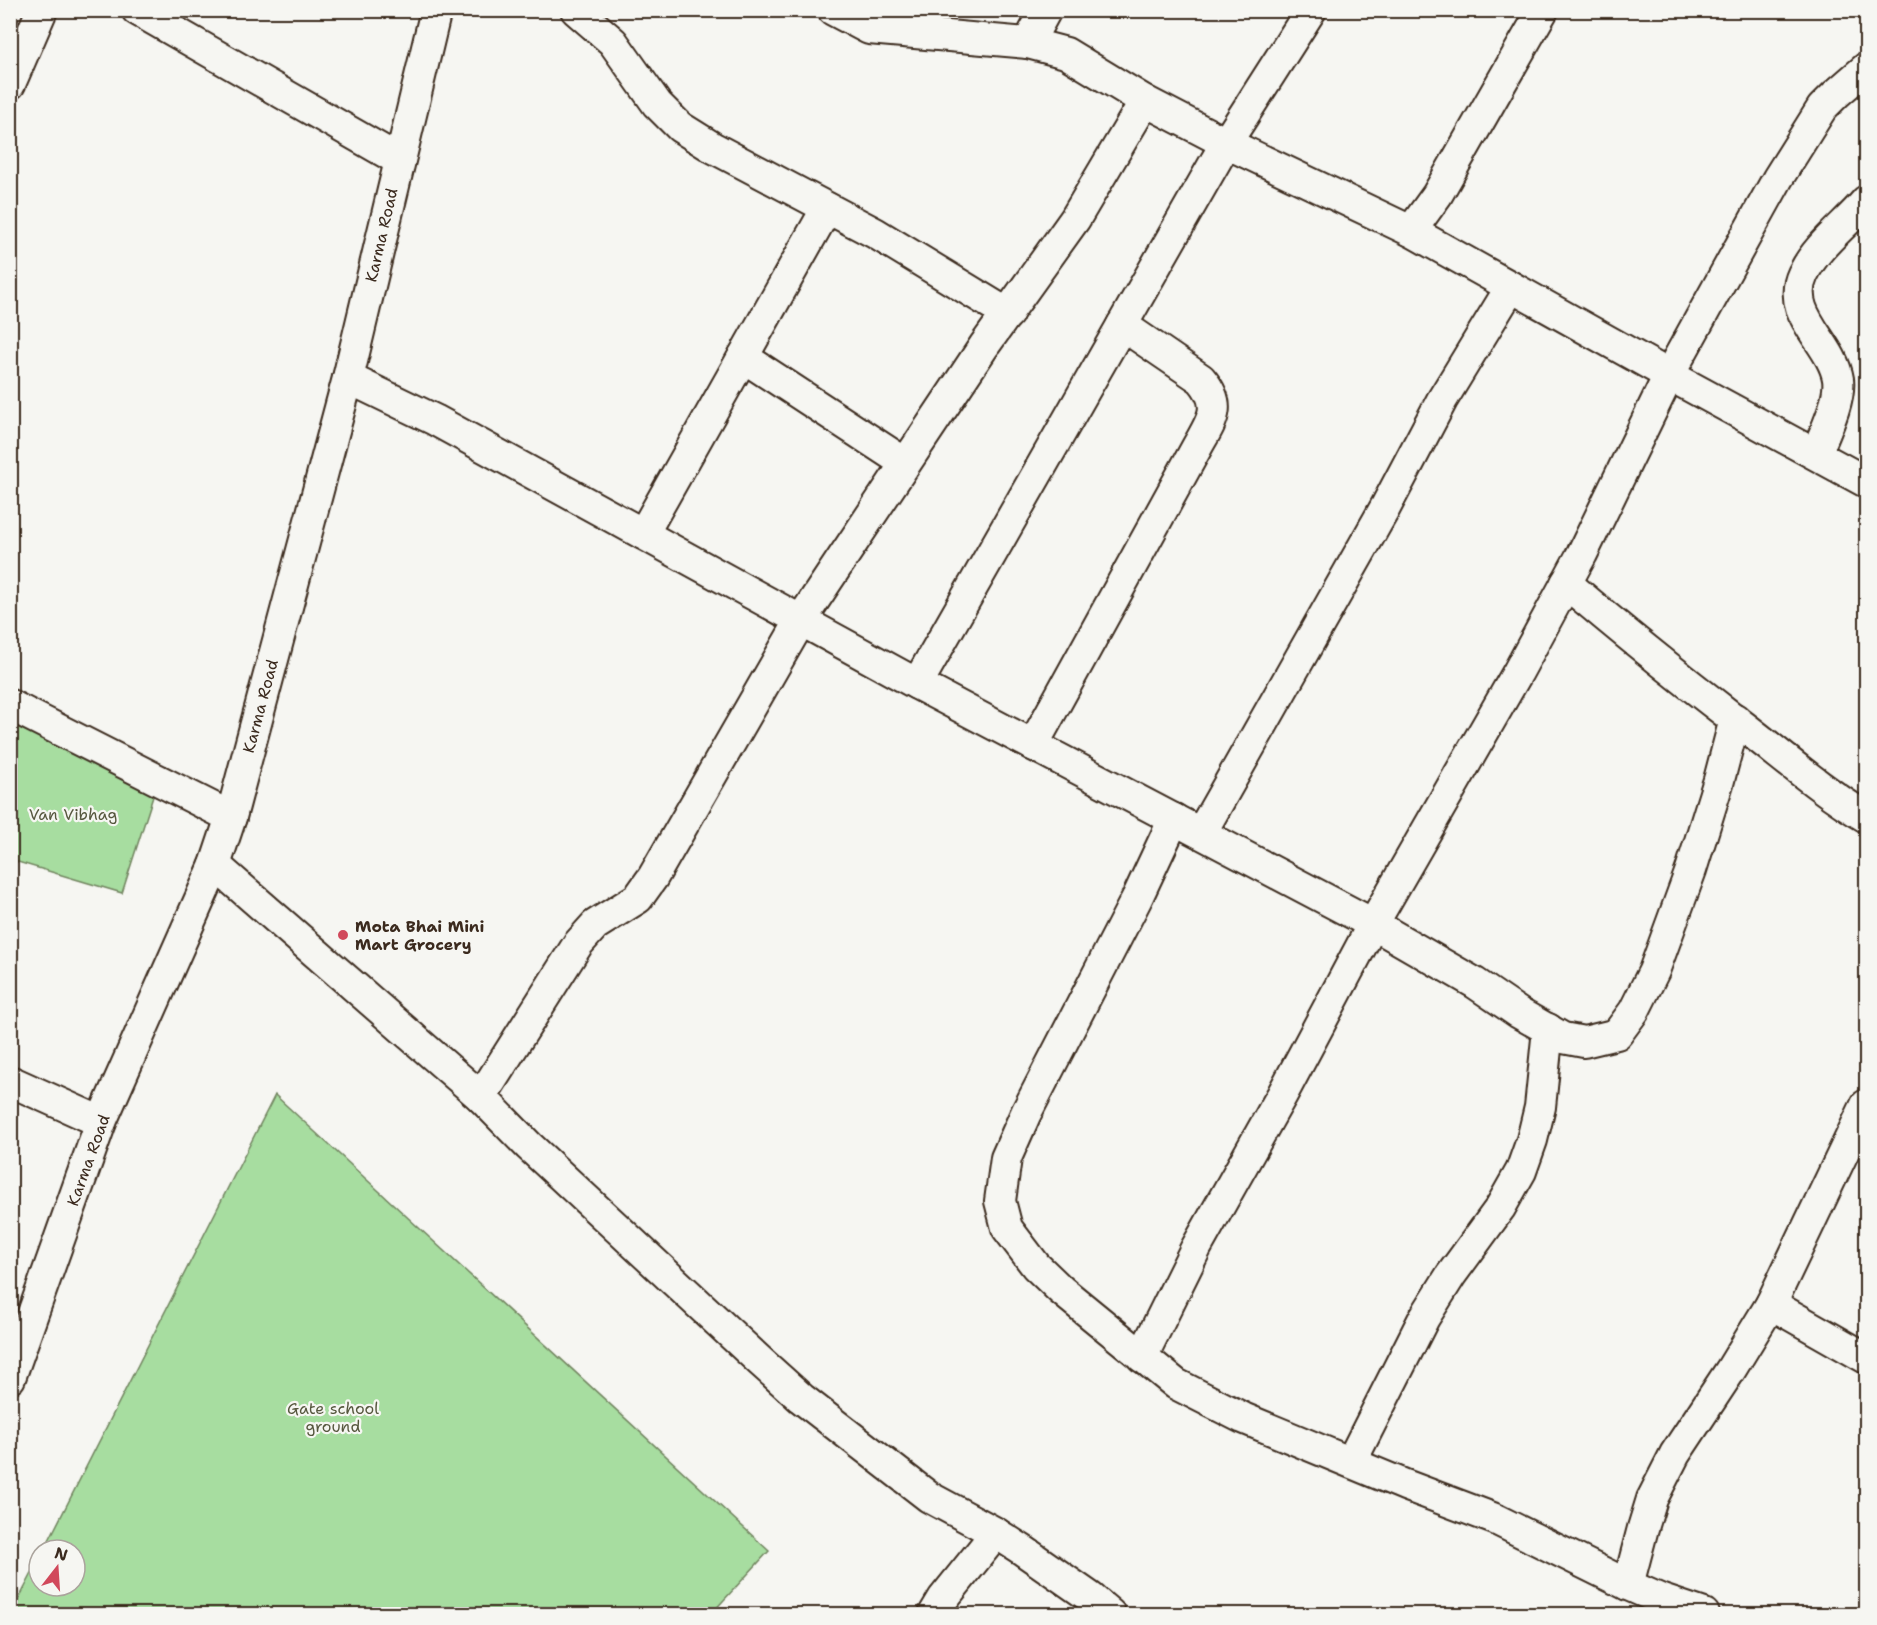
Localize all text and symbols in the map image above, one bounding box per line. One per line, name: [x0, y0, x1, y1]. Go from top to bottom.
street label: Karma Road: [360, 186, 403, 284]
street label: Karma Road: [238, 657, 283, 755]
park label: Van Vibhag: [29, 804, 117, 825]
place label: Mota Bhai Mini Mart Grocery: [355, 916, 484, 955]
marker: Mota Bhai Mini Mart Grocery: [336, 928, 350, 942]
street label: Karma Road: [62, 1111, 115, 1209]
park label: Gate school ground: [287, 1398, 379, 1437]
north arrow: [27, 1538, 87, 1598]
text: N: [52, 1542, 70, 1566]

